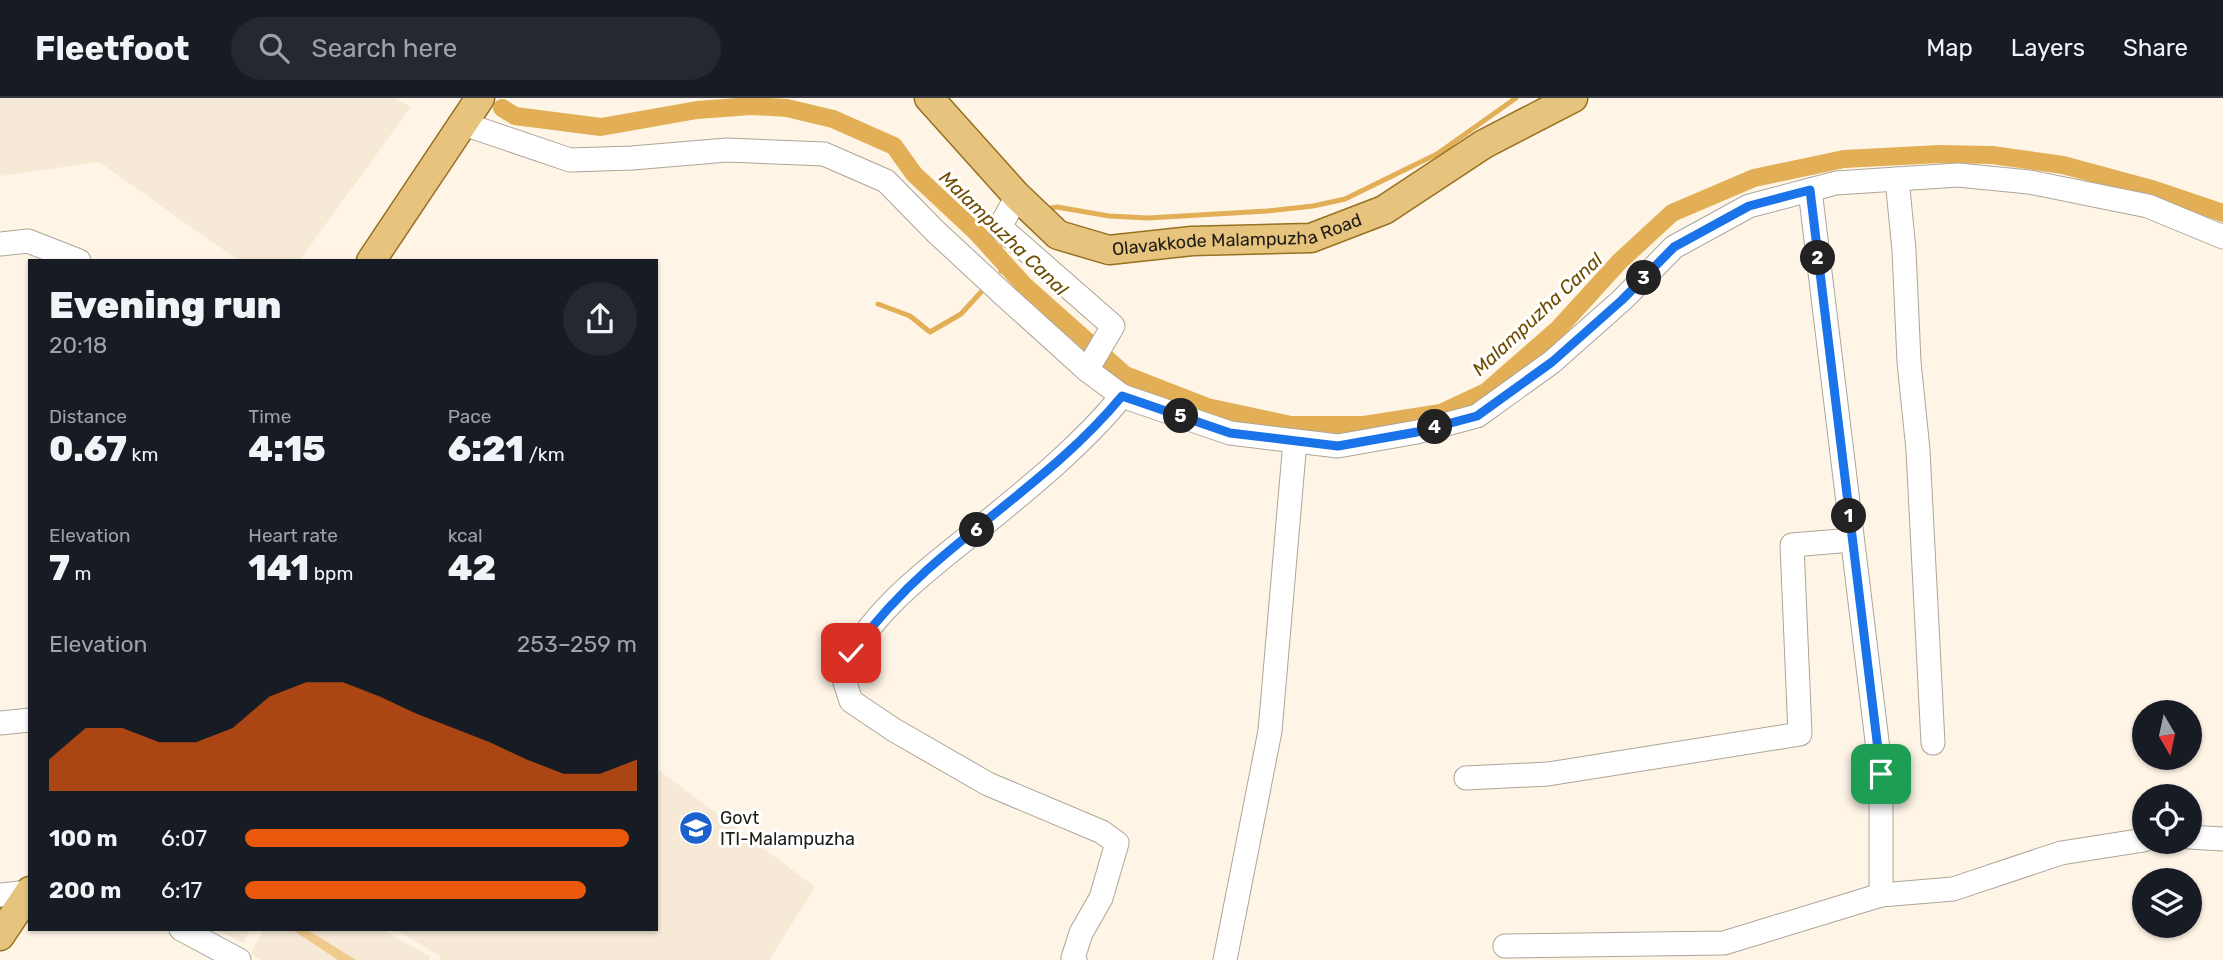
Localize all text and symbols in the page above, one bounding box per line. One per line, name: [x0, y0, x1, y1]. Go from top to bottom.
search box: [231, 17, 721, 80]
text: Fleetfoot: [35, 29, 189, 68]
icon: search: [255, 29, 293, 67]
text: Search here: [311, 33, 457, 64]
text: Map: [1926, 34, 1973, 62]
text: Layers: [2011, 34, 2085, 62]
text: Share: [2123, 34, 2188, 62]
water label: Malampuzha Canal: [935, 166, 1073, 301]
street label: Olavakkode Malampuzha Road: [1111, 209, 1365, 261]
pin: 2: [1800, 240, 1836, 276]
text: 2: [1811, 246, 1824, 269]
water label: Malampuzha Canal: [1467, 248, 1608, 381]
pin: 3: [1626, 260, 1662, 296]
text: 3: [1637, 266, 1650, 289]
text: Evening run: [49, 282, 282, 328]
button: share: [563, 282, 637, 356]
text: 20:18: [49, 331, 107, 359]
pin: 5: [1164, 398, 1198, 434]
text: 5: [1174, 404, 1187, 427]
text: Distance: [49, 405, 127, 428]
text: Time: [248, 405, 291, 428]
text: Pace: [448, 405, 491, 428]
pin: 4: [1418, 410, 1452, 444]
text: 4: [1428, 415, 1441, 438]
text: 0.67: [49, 428, 127, 470]
text: 4:15: [248, 428, 326, 470]
text: 6:21: [448, 428, 524, 470]
text: km: [127, 443, 158, 466]
text: /km: [524, 443, 565, 466]
pin: 1: [1832, 498, 1867, 534]
text: 1: [1844, 504, 1853, 527]
pin: 6: [960, 512, 995, 548]
text: 6: [970, 518, 983, 541]
text: Elevation: [49, 524, 130, 547]
text: Heart rate: [248, 524, 338, 547]
text: kcal: [448, 524, 483, 547]
text: 7: [49, 547, 70, 589]
text: 141: [248, 547, 309, 589]
text: 42: [448, 547, 496, 589]
text: m: [70, 562, 92, 585]
text: bpm: [309, 562, 353, 585]
pin: [821, 623, 881, 683]
text: Elevation: [49, 630, 148, 658]
text: 253–259 m: [517, 630, 637, 658]
icon: check: [832, 634, 870, 672]
north arrow: [2132, 700, 2202, 770]
map controls: [2132, 700, 2202, 938]
pin: [1851, 744, 1911, 804]
icon: arrive: [1862, 755, 1900, 793]
button: locate: [2132, 784, 2202, 854]
place label: Govt ITI-Malampuzha: [720, 807, 855, 850]
school or university icon: Govt ITI-Malampuzha: [677, 809, 715, 847]
text: 100 m: [49, 824, 118, 852]
text: 6:07: [161, 824, 207, 852]
button: layers: [2132, 868, 2202, 938]
text: 200 m: [49, 876, 121, 904]
text: 6:17: [161, 876, 202, 904]

